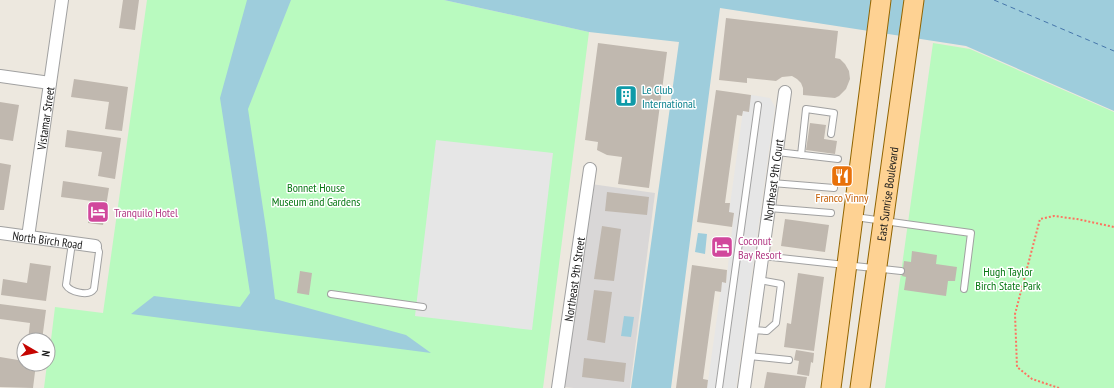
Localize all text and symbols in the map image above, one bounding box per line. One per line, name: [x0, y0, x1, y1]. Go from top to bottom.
place label: Le Club International: [642, 82, 696, 111]
building icon: Le Club International: [613, 83, 639, 109]
street label: Vistamar Street: [33, 85, 57, 152]
street label: Northeast 9th Court: [760, 137, 786, 222]
street label: East Sunrise Boulevard: [873, 146, 901, 242]
restaurant icon: Franco Vinny: [829, 163, 855, 189]
park label: Bonnet House Museum and Gardens: [272, 180, 360, 209]
place label: Franco Vinny: [815, 190, 869, 205]
hotel icon: Tranquilo Hotel: [85, 199, 111, 225]
place label: Tranquilo Hotel: [114, 205, 178, 220]
street label: North Birch Road: [12, 227, 84, 252]
place label: Coconut Bay Resort: [738, 233, 782, 262]
hotel icon: Coconut Bay Resort: [709, 234, 735, 260]
street label: Northeast 9th Street: [560, 235, 588, 322]
park label: Hugh Taylor Birch State Park: [975, 264, 1041, 293]
north arrow: [16, 332, 56, 372]
text: N: [38, 350, 53, 358]

